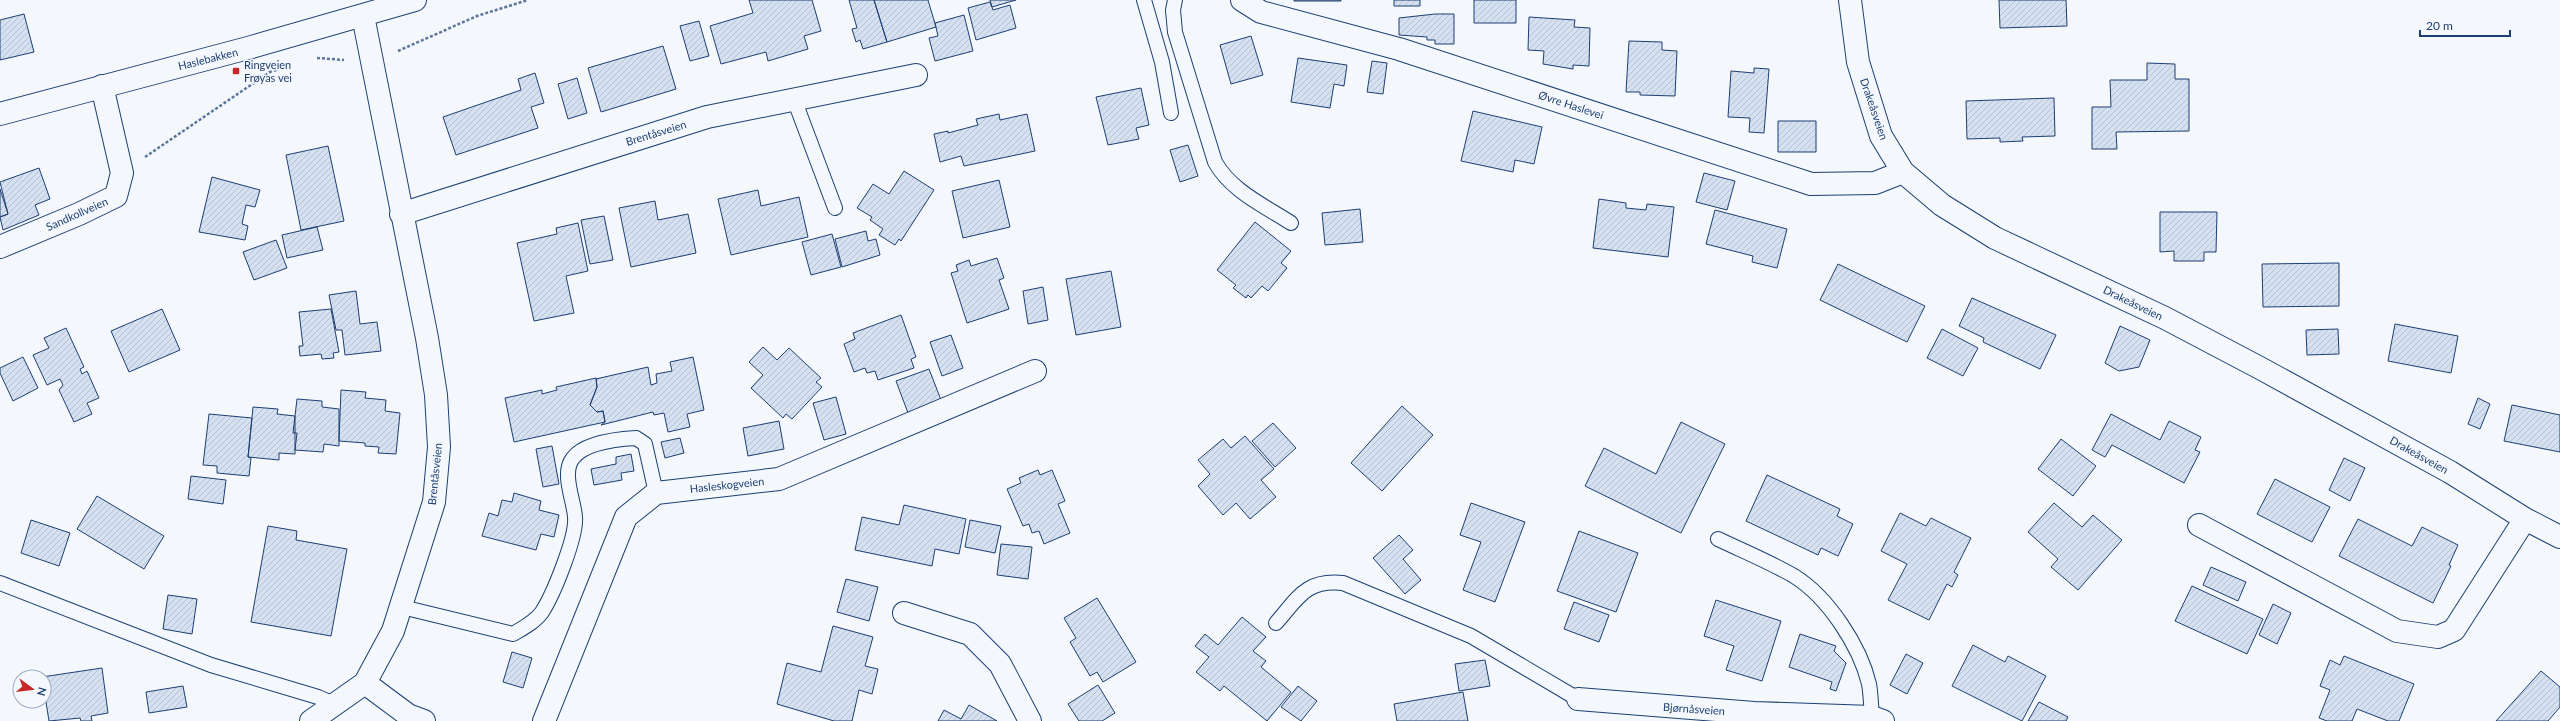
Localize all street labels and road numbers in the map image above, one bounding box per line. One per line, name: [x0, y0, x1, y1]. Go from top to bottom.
street label: Haslebakken: [177, 45, 239, 72]
street label: Drakeåsveien: [1858, 76, 1891, 142]
street label: Øvre Haslevei: [1537, 88, 1606, 121]
street label: Brentåsveien: [624, 117, 688, 148]
street label: Sandkollveien: [44, 194, 110, 233]
street label: Drakeåsveien: [2101, 283, 2165, 323]
street label: Drakeåsveien: [2388, 433, 2451, 476]
street label: Brentåsveien: [425, 442, 444, 506]
street label: Hasleskogveien: [689, 474, 765, 495]
street label: Bjørnåsveien: [1663, 700, 1725, 717]

